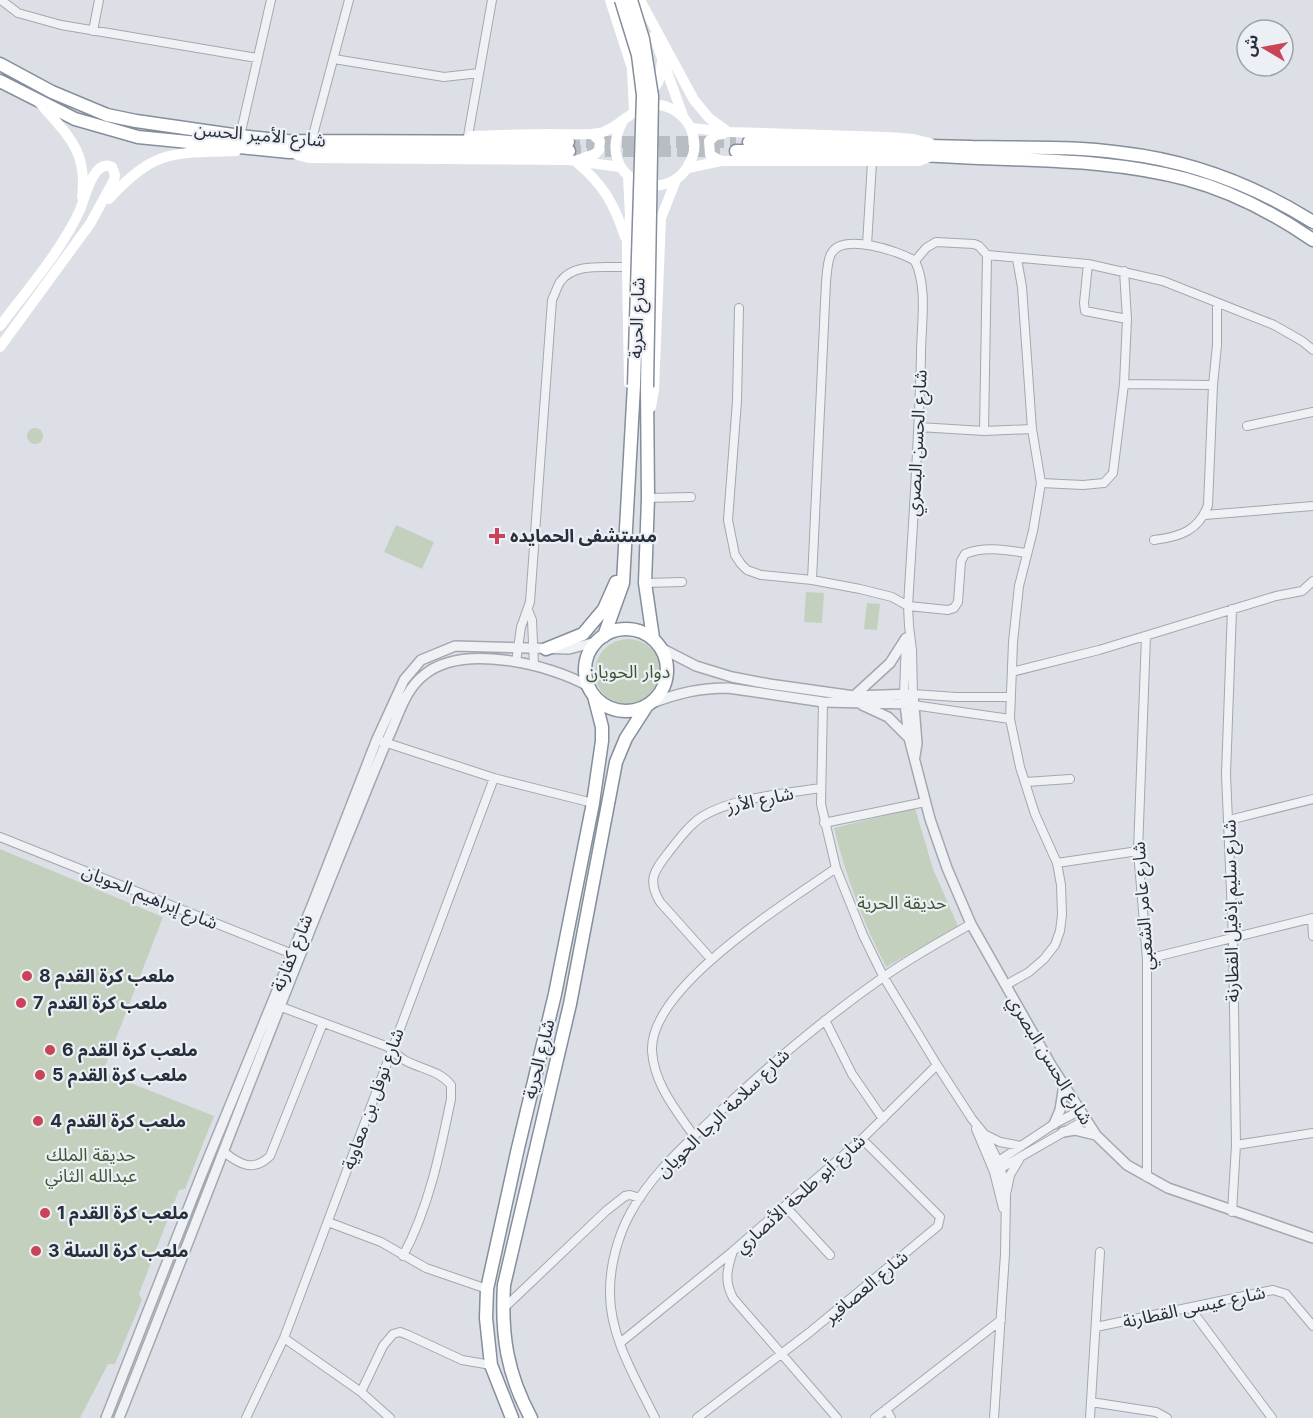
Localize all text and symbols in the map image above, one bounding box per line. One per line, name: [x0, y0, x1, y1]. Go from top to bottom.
north arrow: [1235, 18, 1295, 78]
text: ش: [1238, 33, 1262, 58]
street label: شارع الأمير الحسن: [193, 118, 327, 155]
street label: شارع الحرية: [625, 277, 652, 359]
street label: شارع الحسن البصري: [902, 369, 935, 517]
place label: مستشفى الحمايده: [510, 525, 657, 546]
marker: مستشفى الحمايده: [488, 527, 506, 545]
park label: دوار الحويان: [586, 661, 670, 683]
street label: شارع الأرز: [723, 782, 796, 821]
street label: شارع سليم إذفيل القطارنة: [1218, 819, 1247, 1003]
street label: شارع عامر الشعبي: [1128, 841, 1161, 971]
street label: شارع إبراهيم الحويان: [78, 860, 221, 937]
park label: حديقة الحرية: [857, 892, 947, 914]
street label: شارع كفارنة: [267, 911, 320, 996]
place label: ملعب كرة القدم 8: [39, 965, 175, 989]
marker: ملعب كرة القدم 8: [20, 969, 34, 983]
street label: شارع الحسن البصري: [1000, 991, 1097, 1130]
place label: ملعب كرة القدم 7: [33, 992, 167, 1016]
marker: ملعب كرة القدم 7: [14, 996, 28, 1010]
street label: شارع الحرية: [518, 1017, 562, 1102]
street label: شارع نوفل بن معاوية: [337, 1025, 412, 1174]
place label: ملعب كرة القدم 6: [62, 1039, 198, 1063]
marker: ملعب كرة القدم 6: [43, 1043, 57, 1057]
street label: شارع سلامة الرجا الحويان: [652, 1044, 796, 1184]
place label: ملعب كرة القدم 5: [52, 1064, 187, 1088]
marker: ملعب كرة القدم 5: [33, 1068, 47, 1082]
place label: ملعب كرة القدم 4: [50, 1110, 186, 1134]
marker: ملعب كرة القدم 4: [31, 1114, 45, 1128]
street label: شارع أبو طلحة الأنصاري: [730, 1129, 872, 1261]
park label: حديقة الملك عبدالله الثاني: [45, 1144, 137, 1189]
place label: ملعب كرة القدم 1: [57, 1202, 189, 1226]
marker: ملعب كرة القدم 1: [38, 1206, 52, 1220]
place label: ملعب كرة السلة 3: [48, 1240, 188, 1262]
marker: ملعب كرة السلة 3: [29, 1244, 43, 1258]
street label: شارع العصافير: [819, 1246, 914, 1331]
street label: شارع عيسى القطارنة: [1121, 1281, 1268, 1336]

